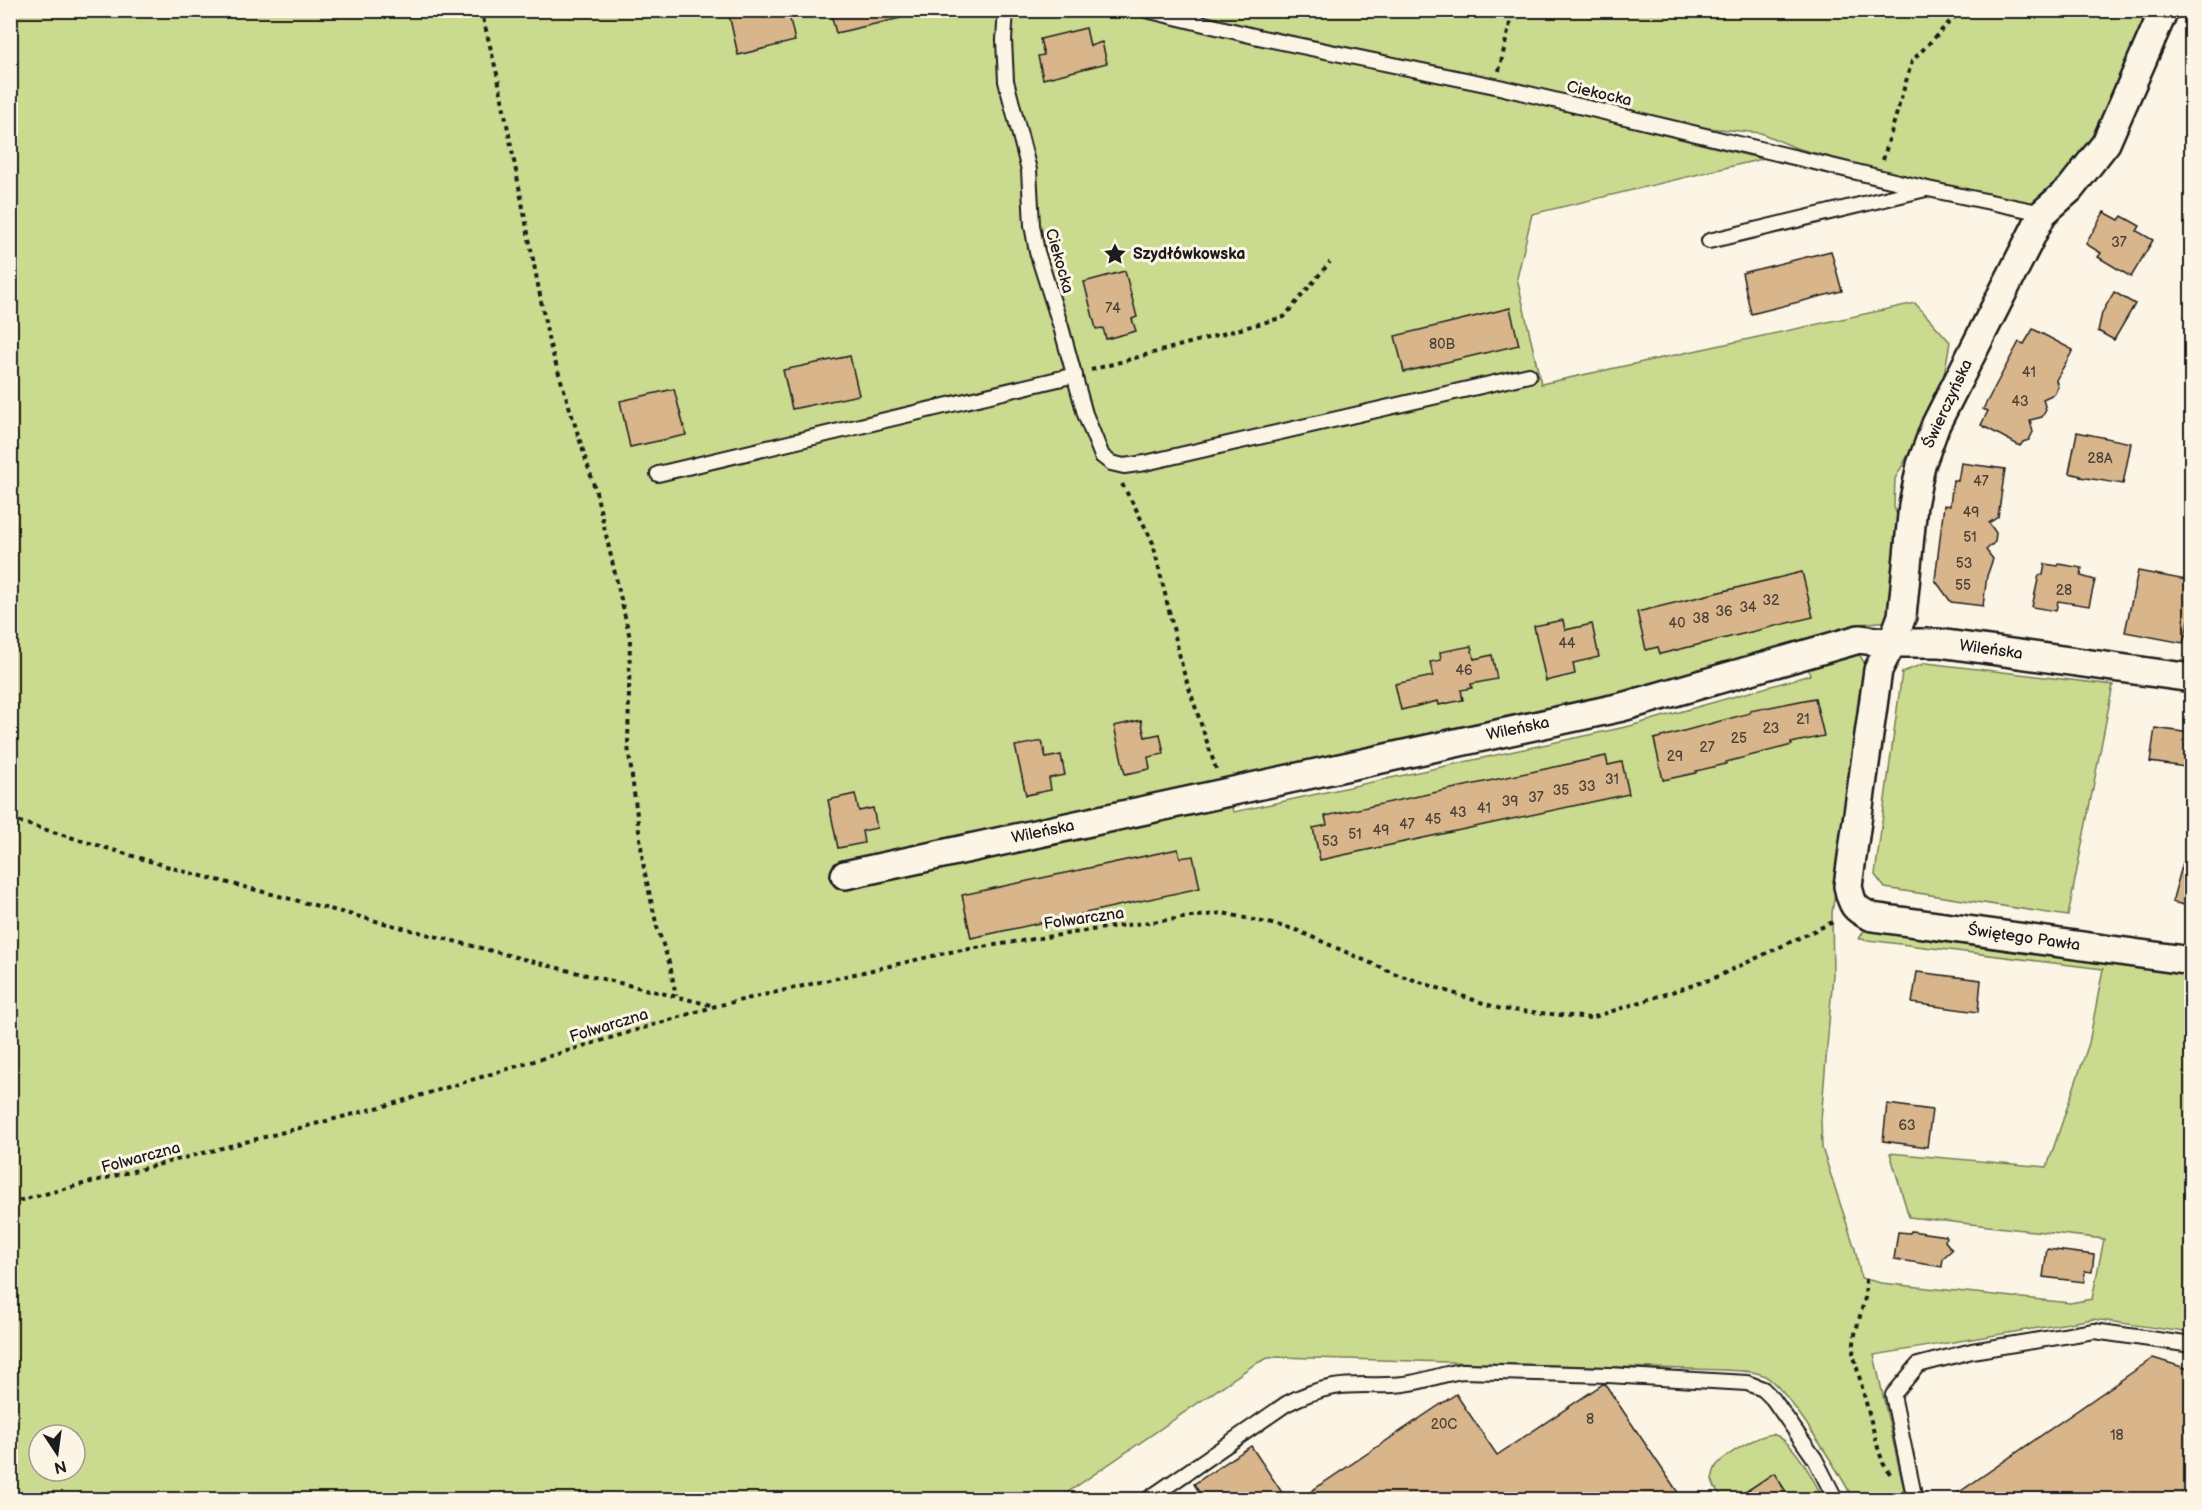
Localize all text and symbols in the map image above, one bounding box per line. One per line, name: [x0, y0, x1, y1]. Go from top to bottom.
street label: Ciekocka: [1565, 77, 1633, 111]
street label: Ciekocka: [1041, 226, 1077, 296]
house number: 37: [2111, 234, 2127, 251]
place icon: Szydłówkowska: [1102, 241, 1128, 267]
place label: Szydłówkowska: [1133, 245, 1245, 264]
house number: 74: [1105, 300, 1121, 317]
house number: 80B: [1429, 336, 1455, 353]
street label: Świerczyńska: [1917, 356, 1977, 451]
house number: 41: [2022, 364, 2036, 381]
house number: 43: [2011, 393, 2029, 410]
house number: 28A: [2088, 450, 2113, 467]
house number: 47: [1973, 473, 1989, 490]
house number: 49: [1963, 504, 1979, 521]
house number: 51: [1963, 529, 1977, 546]
house number: 53: [1956, 555, 1972, 572]
house number: 55: [1955, 577, 1971, 594]
house number: 28: [2056, 582, 2072, 599]
house number: 32: [1763, 592, 1780, 609]
house number: 34: [1739, 599, 1757, 616]
house number: 36: [1715, 603, 1733, 620]
house number: 38: [1693, 610, 1709, 627]
house number: 40: [1669, 615, 1685, 632]
house number: 44: [1558, 635, 1576, 652]
street label: Wileńska: [1958, 636, 2024, 664]
house number: 46: [1455, 662, 1473, 679]
house number: 21: [1796, 711, 1810, 728]
street label: Wileńska: [1485, 713, 1551, 745]
house number: 23: [1763, 720, 1779, 737]
house number: 25: [1731, 730, 1747, 747]
house number: 27: [1699, 739, 1715, 756]
house number: 29: [1667, 748, 1683, 765]
house number: 31: [1605, 771, 1619, 788]
house number: 33: [1578, 778, 1596, 795]
house number: 35: [1553, 782, 1569, 799]
house number: 37: [1528, 789, 1544, 806]
house number: 39: [1502, 793, 1518, 810]
house number: 41: [1477, 800, 1491, 817]
house number: 43: [1449, 804, 1467, 821]
house number: 45: [1425, 811, 1441, 828]
street label: Wileńska: [1010, 816, 1076, 848]
house number: 47: [1399, 816, 1415, 833]
house number: 49: [1373, 822, 1389, 839]
house number: 51: [1348, 826, 1362, 843]
house number: 53: [1322, 833, 1338, 850]
street label: Folwarczna: [1043, 904, 1125, 934]
street label: Świętego Pawła: [1967, 919, 2082, 955]
street label: Folwarczna: [567, 1005, 651, 1047]
house number: 63: [1898, 1117, 1916, 1134]
street label: Folwarczna: [99, 1138, 183, 1178]
house number: 8: [1586, 1411, 1594, 1428]
house number: 20C: [1431, 1416, 1457, 1433]
north arrow: [27, 1423, 87, 1483]
house number: 18: [2110, 1427, 2124, 1444]
text: N: [52, 1456, 68, 1477]

